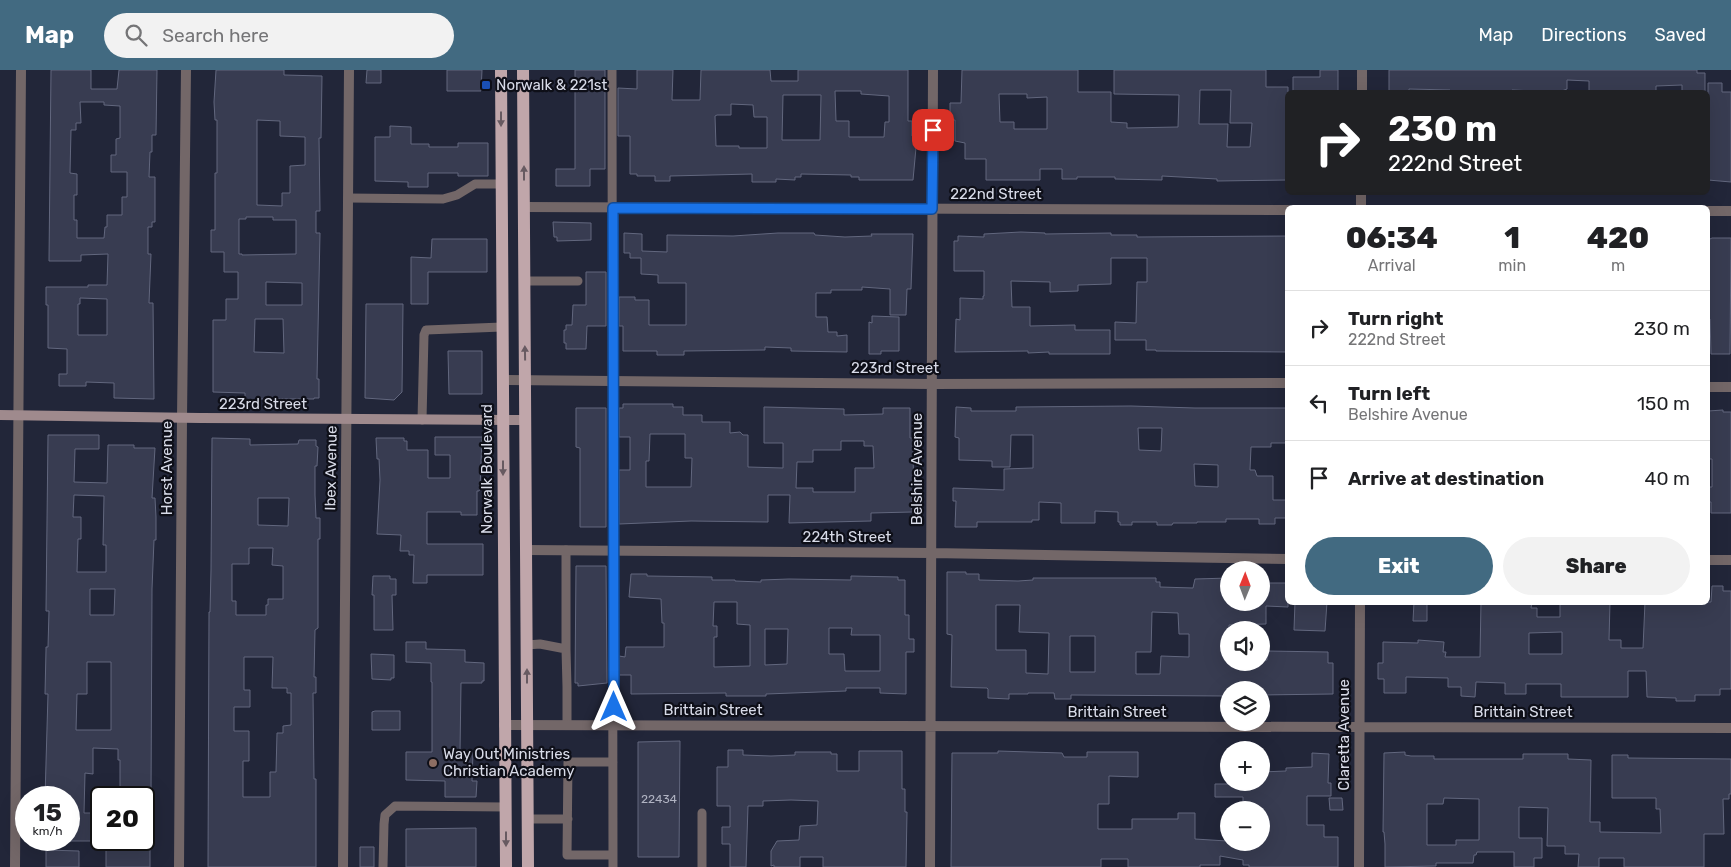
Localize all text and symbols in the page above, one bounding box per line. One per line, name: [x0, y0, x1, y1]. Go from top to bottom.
search box: [104, 13, 454, 58]
text: Map: [25, 21, 74, 49]
icon: search: [122, 21, 150, 49]
text: Search here: [162, 24, 269, 47]
text: Map: [1478, 24, 1513, 46]
text: Directions: [1541, 24, 1627, 46]
text: Saved: [1655, 24, 1706, 46]
place label: Norwalk & 221st: [496, 76, 607, 94]
marker: Norwalk & 221st: [480, 79, 492, 91]
text: 230 m: [1388, 108, 1497, 150]
pin: [912, 109, 954, 151]
icon: right: [1305, 110, 1370, 175]
one-way arrow: [497, 111, 505, 127]
icon: arrive: [919, 116, 947, 144]
text: 222nd Street: [1388, 150, 1522, 177]
one-way arrow: [520, 165, 528, 181]
street label: 222nd Street: [950, 185, 1042, 203]
text: 06:34: [1346, 220, 1438, 256]
text: 1: [1504, 220, 1520, 256]
text: 420: [1587, 220, 1649, 256]
text: Arrival: [1368, 256, 1416, 275]
text: min: [1498, 256, 1526, 275]
text: m: [1611, 256, 1625, 275]
text: Turn right: [1348, 307, 1443, 330]
icon: right: [1305, 314, 1333, 342]
text: 230 m: [1634, 317, 1690, 340]
text: 222nd Street: [1348, 330, 1446, 349]
one-way arrow: [521, 345, 529, 361]
street label: 223rd Street: [851, 359, 939, 377]
text: Turn left: [1348, 382, 1430, 405]
icon: left: [1305, 389, 1333, 417]
text: 150 m: [1637, 392, 1690, 415]
street label: 223rd Street: [219, 395, 307, 413]
street label: Norwalk Boulevard: [478, 404, 496, 534]
text: Belshire Avenue: [1348, 405, 1468, 424]
street label: Belshire Avenue: [908, 413, 926, 525]
street label: Horst Avenue: [158, 421, 176, 515]
street label: Ibex Avenue: [321, 425, 341, 511]
one-way arrow: [499, 461, 507, 477]
icon: arrive: [1305, 464, 1333, 492]
text: Arrive at destination: [1348, 467, 1544, 490]
text: 40 m: [1645, 467, 1690, 490]
street label: 224th Street: [803, 528, 892, 546]
button: Exit: [1305, 537, 1493, 595]
button: Share: [1503, 537, 1690, 595]
north arrow: [1220, 561, 1270, 611]
map controls: [1220, 561, 1270, 851]
button: sound: [1220, 621, 1270, 671]
one-way arrow: [523, 668, 531, 684]
street label: Claretta Avenue: [1335, 679, 1353, 791]
position arrow: [587, 680, 639, 732]
button: layers: [1220, 681, 1270, 731]
street label: Brittain Street: [663, 701, 763, 719]
street label: Brittain Street: [1067, 703, 1167, 721]
street label: Brittain Street: [1473, 703, 1573, 721]
button: +: [1220, 741, 1270, 791]
place label: Way Out Ministries Christian Academy: [443, 745, 574, 780]
marker: Way Out Ministries Christian Academy: [427, 757, 439, 769]
speed limit sign: 20: [90, 786, 155, 851]
house number: 22434: [641, 792, 678, 806]
text: 15: [33, 798, 62, 827]
button: −: [1220, 801, 1270, 851]
text: km/h: [33, 824, 62, 838]
one-way arrow: [502, 832, 510, 848]

